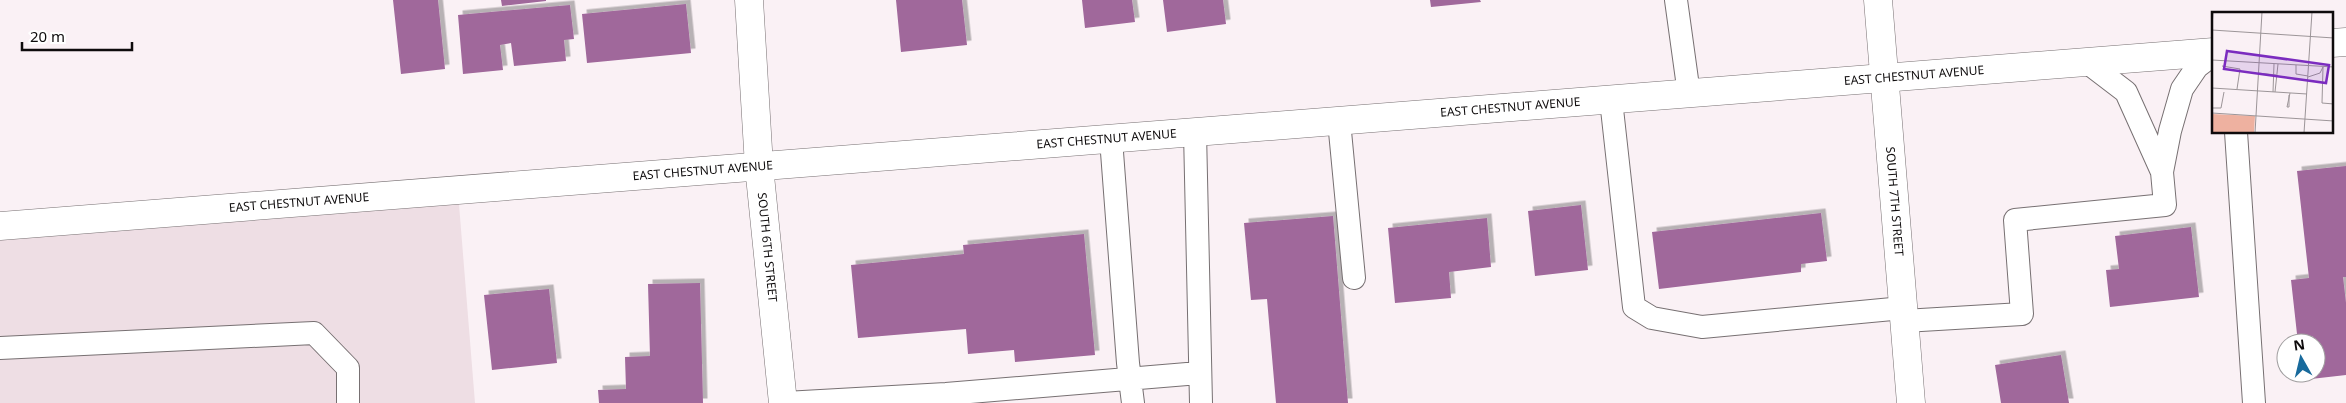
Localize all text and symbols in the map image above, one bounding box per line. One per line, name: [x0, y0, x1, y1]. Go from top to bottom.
inset map: [2212, 12, 2334, 134]
scale bar: [22, 20, 132, 52]
text: 20 m: [30, 26, 65, 46]
street label: EAST CHESTNUT AVENUE: [1843, 61, 1985, 89]
street label: EAST CHESTNUT AVENUE: [1440, 93, 1581, 121]
street label: EAST CHESTNUT AVENUE: [1036, 125, 1177, 153]
street label: SOUTH 7TH STREET: [1882, 146, 1908, 257]
street label: EAST CHESTNUT AVENUE: [632, 156, 774, 184]
street label: EAST CHESTNUT AVENUE: [228, 188, 370, 216]
street label: SOUTH 6TH STREET: [754, 192, 782, 303]
north arrow: [2276, 333, 2326, 383]
text: N: [2292, 334, 2306, 355]

